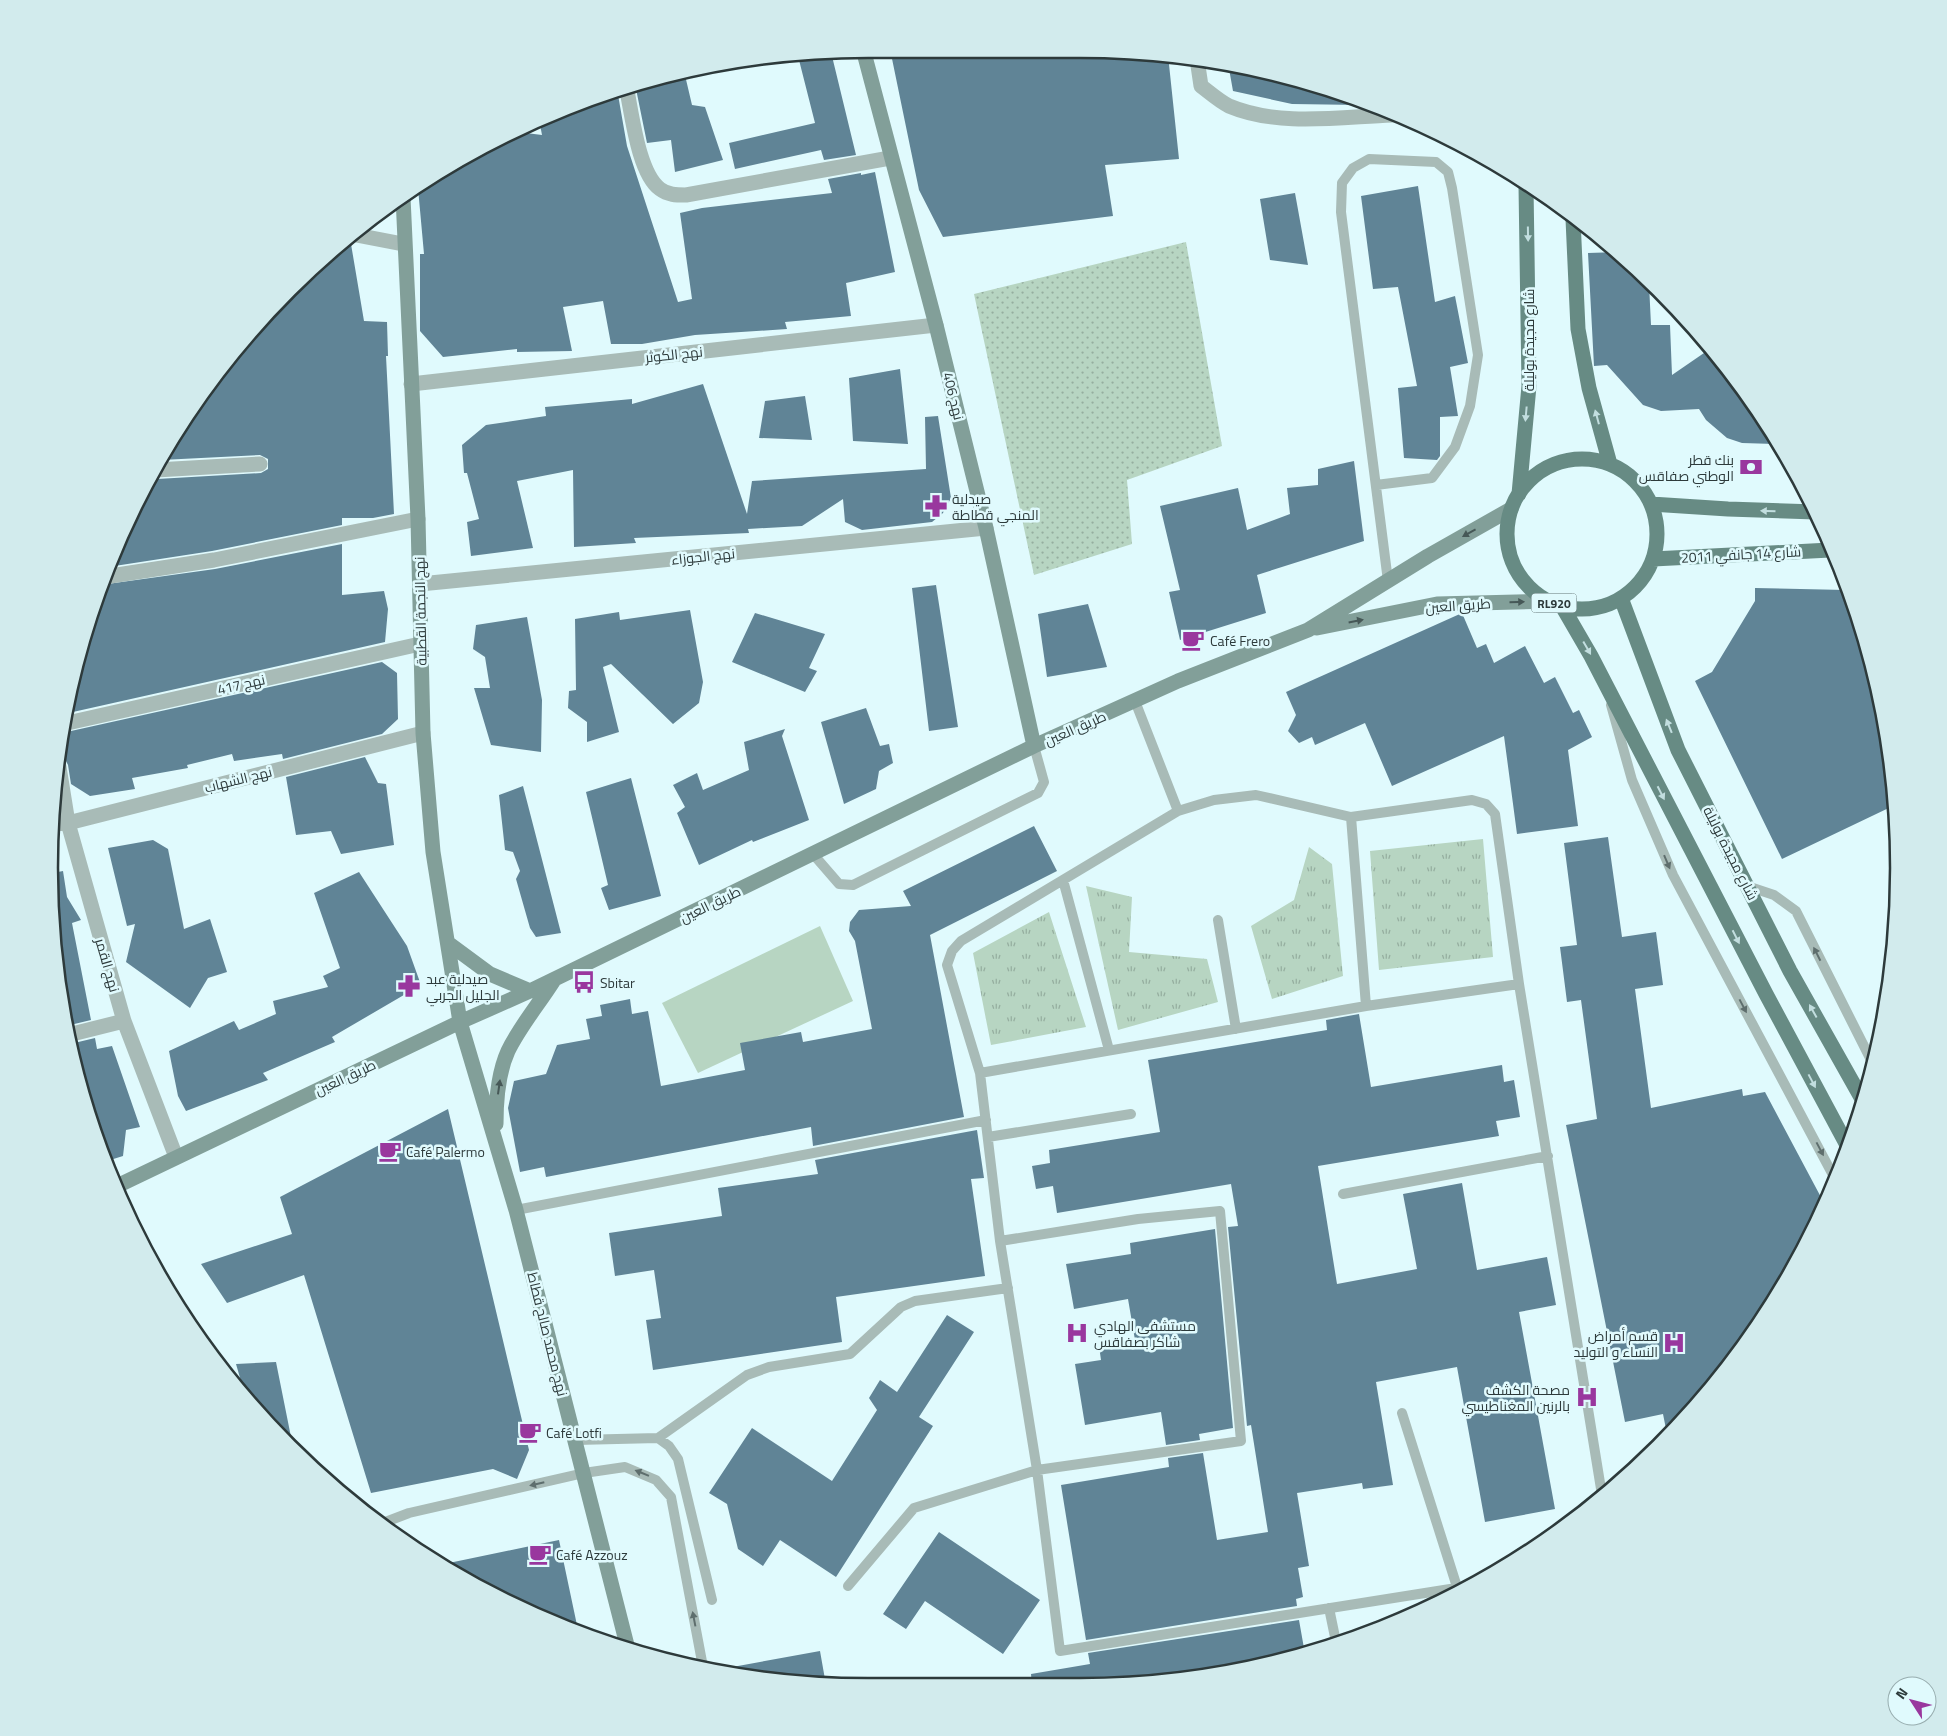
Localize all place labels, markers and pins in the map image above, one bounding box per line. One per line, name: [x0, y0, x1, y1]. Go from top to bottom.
place label: بنك قطر الوطني صفاقس: [1639, 449, 1734, 488]
bank icon: بنك قطر الوطني صفاقس: [1738, 454, 1764, 480]
place label: صيدلية المنجي قطاطة: [952, 488, 1039, 527]
pharmacy icon: صيدلية المنجي قطاطة: [923, 493, 949, 519]
cafe icon: Café Frero: [1180, 627, 1206, 653]
place label: Café Frero: [1210, 630, 1270, 651]
place label: صيدلية عبد الجليل الجربي: [426, 968, 500, 1007]
bus stop icon: Sbitar: [571, 969, 597, 995]
place label: Sbitar: [600, 972, 635, 993]
pharmacy icon: صيدلية عبد الجليل الجربي: [396, 973, 422, 999]
cafe icon: Café Palermo: [377, 1138, 403, 1164]
place label: Café Palermo: [406, 1141, 485, 1162]
place label: مستشفى الهادي شاكر بصفاقس: [1094, 1315, 1196, 1352]
hospital icon: مستشفى الهادي شاكر بصفاقس: [1064, 1320, 1090, 1346]
place label: قسم أمراض النساء و التوليد: [1573, 1325, 1658, 1362]
hospital icon: قسم أمراض النساء و التوليد: [1661, 1330, 1687, 1356]
place label: مصحة الكشف بالرنين المغناطيسي: [1462, 1379, 1570, 1417]
hospital icon: مصحة الكشف بالرنين المغناطيسي: [1574, 1384, 1600, 1410]
cafe icon: Café Lotfi: [517, 1419, 543, 1445]
place label: Café Lotfi: [546, 1422, 602, 1443]
cafe icon: Café Azzouz: [527, 1541, 553, 1567]
place label: Café Azzouz: [556, 1544, 628, 1565]

